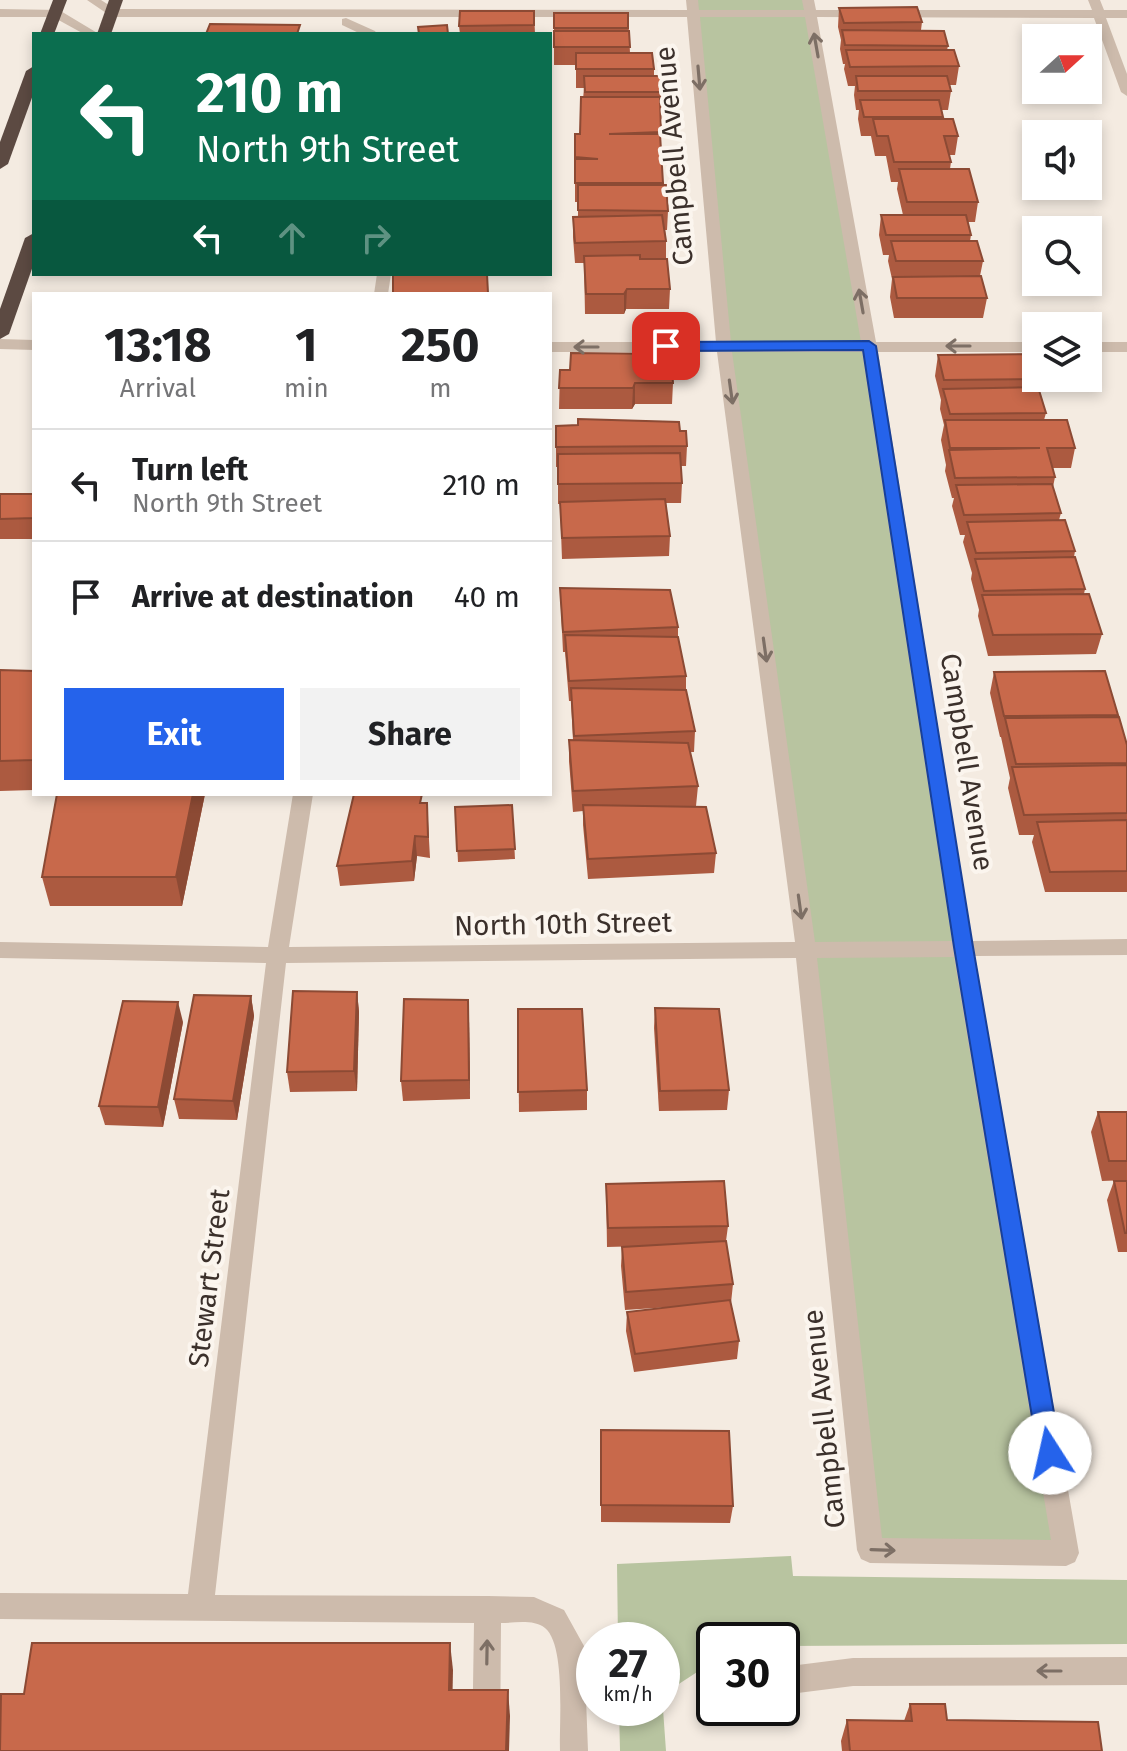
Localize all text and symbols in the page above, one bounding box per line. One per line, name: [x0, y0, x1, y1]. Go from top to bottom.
north arrow: [1022, 24, 1102, 104]
map controls: [1022, 24, 1102, 392]
one-way arrow: [808, 32, 823, 58]
street label: Campbell Avenue: [648, 45, 700, 267]
text: 210 m: [196, 60, 343, 127]
icon: left: [64, 64, 168, 168]
one-way arrow: [692, 64, 707, 91]
button: sound: [1022, 120, 1102, 200]
text: North 9th Street: [196, 128, 459, 172]
icon: left: [186, 216, 230, 260]
icon: ahead: [270, 216, 314, 260]
icon: right: [354, 216, 398, 260]
button: search: [1022, 216, 1102, 296]
one-way arrow: [853, 289, 868, 314]
pin: [632, 312, 700, 380]
button: layers: [1022, 312, 1102, 392]
text: 13:18: [104, 316, 212, 374]
text: 1: [295, 316, 317, 374]
text: 250: [401, 316, 480, 374]
icon: arrive: [644, 324, 688, 368]
one-way arrow: [945, 338, 972, 354]
one-way arrow: [573, 339, 600, 355]
text: Arrival: [120, 373, 196, 404]
text: min: [284, 373, 329, 404]
text: m: [429, 373, 451, 404]
one-way arrow: [723, 378, 738, 405]
text: Turn left: [132, 452, 248, 488]
icon: left: [64, 463, 108, 507]
text: 210 m: [443, 467, 520, 503]
text: North 9th Street: [132, 488, 322, 519]
icon: arrive: [64, 575, 108, 619]
text: Arrive at destination: [132, 579, 414, 615]
text: 40 m: [454, 579, 520, 615]
one-way arrow: [758, 637, 773, 662]
street label: Campbell Avenue: [934, 651, 1000, 873]
button: Exit: [64, 688, 284, 780]
button: Share: [300, 688, 520, 780]
one-way arrow: [793, 894, 808, 920]
street label: North 10th Street: [454, 906, 673, 942]
street label: Stewart Street: [182, 1186, 236, 1369]
street label: Campbell Avenue: [796, 1308, 852, 1530]
position arrow: [1008, 1411, 1092, 1495]
one-way arrow: [870, 1542, 896, 1557]
speed limit sign: 30: [696, 1622, 800, 1726]
one-way arrow: [480, 1639, 495, 1666]
text: 27: [609, 1640, 648, 1688]
one-way arrow: [1036, 1663, 1063, 1679]
text: km/h: [603, 1682, 653, 1706]

